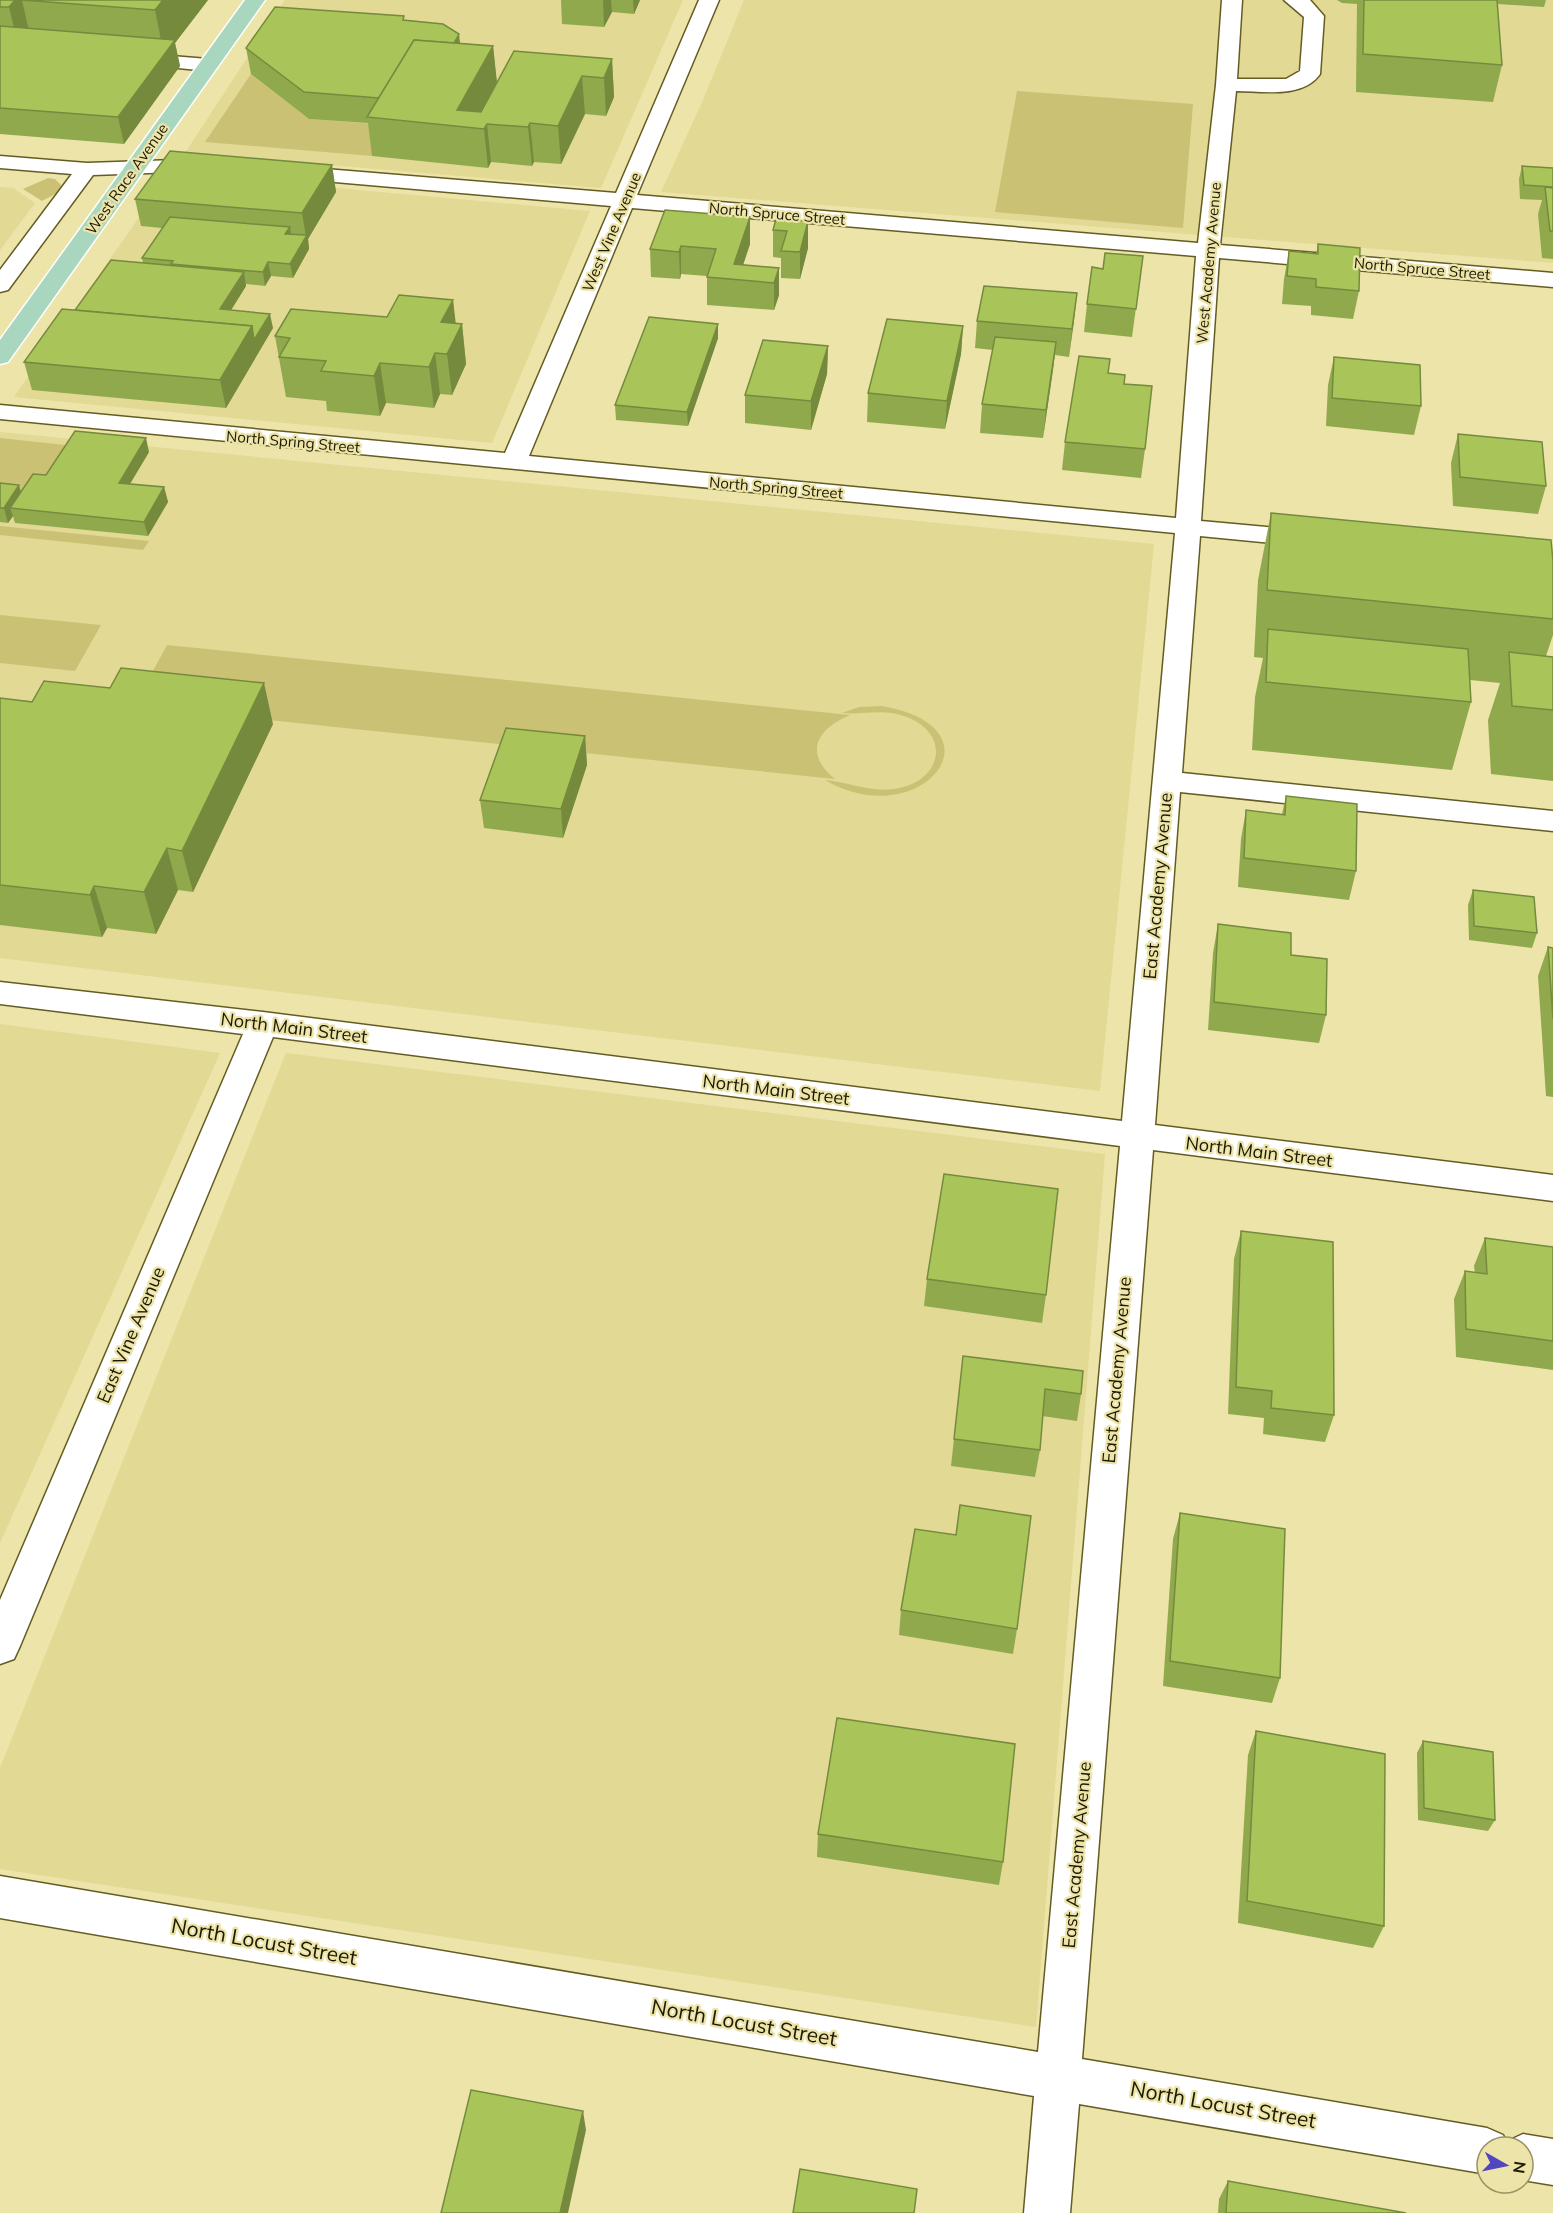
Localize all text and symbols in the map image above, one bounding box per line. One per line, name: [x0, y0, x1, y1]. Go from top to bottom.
street label: West Race Avenue: [81, 119, 172, 238]
street label: West Vine Avenue: [578, 169, 645, 294]
street label: West Academy Avenue: [1192, 181, 1225, 345]
street label: North Spruce Street: [708, 198, 846, 229]
street label: North Spruce Street: [1353, 253, 1491, 284]
street label: North Spring Street: [225, 426, 361, 457]
street label: North Spring Street: [708, 472, 844, 503]
street label: East Academy Avenue: [1138, 792, 1177, 980]
street label: North Main Street: [219, 1007, 369, 1048]
street label: North Main Street: [701, 1069, 851, 1110]
street label: North Main Street: [1184, 1131, 1334, 1172]
street label: East Vine Avenue: [91, 1263, 170, 1406]
street label: East Academy Avenue: [1097, 1276, 1136, 1464]
street label: East Academy Avenue: [1057, 1761, 1096, 1949]
street label: North Locust Street: [169, 1912, 359, 1970]
street label: North Locust Street: [649, 1993, 839, 2051]
street label: North Locust Street: [1128, 2075, 1318, 2133]
north arrow: [1475, 2135, 1535, 2195]
text: N: [1509, 2160, 1531, 2175]

